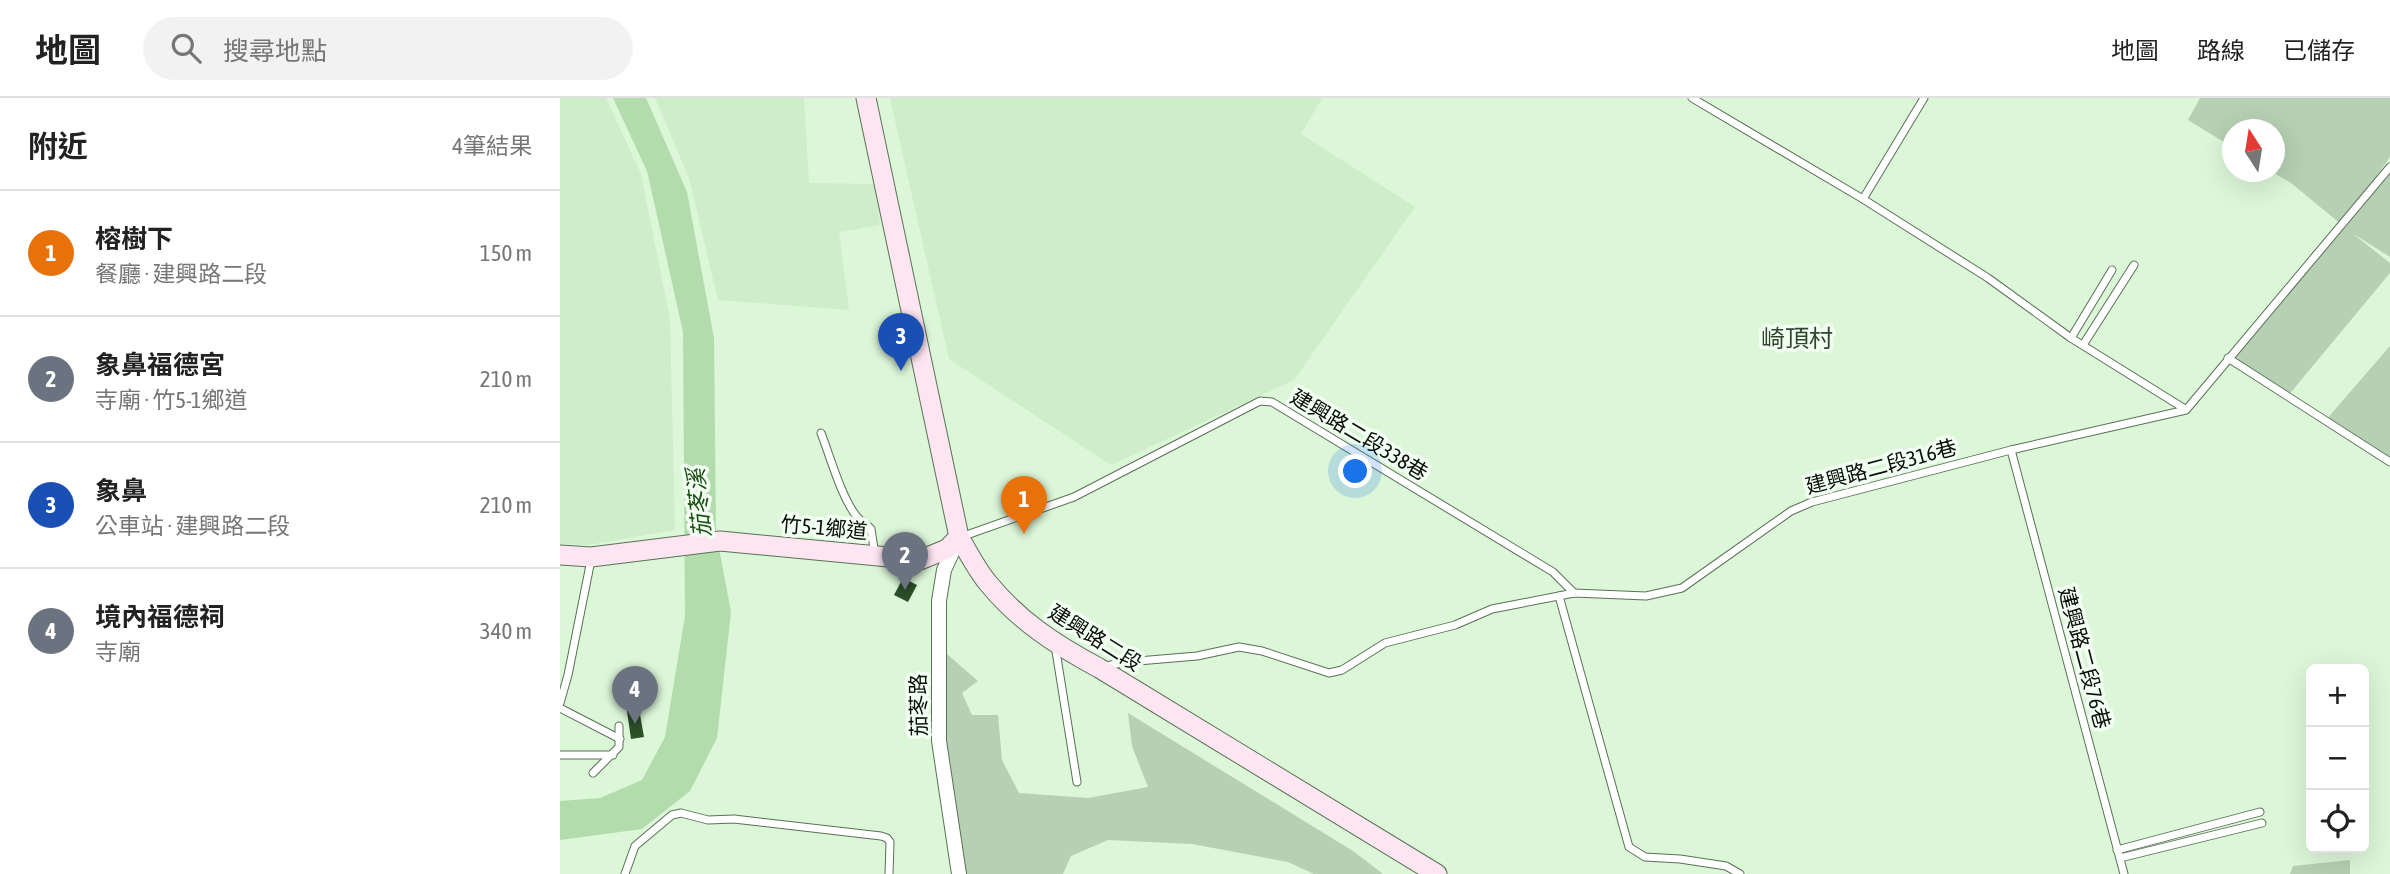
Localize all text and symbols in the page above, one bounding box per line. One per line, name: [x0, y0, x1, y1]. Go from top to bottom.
search box: [143, 17, 633, 80]
icon: search: [167, 29, 205, 67]
text: 地圖: [35, 31, 101, 69]
text: 搜尋地點: [223, 36, 327, 66]
text: 地圖: [2111, 37, 2159, 64]
text: 路線: [2197, 37, 2245, 64]
text: 已儲存: [2283, 37, 2355, 64]
north arrow: [2222, 119, 2285, 182]
text: 附近: [28, 129, 88, 163]
text: 4筆結果: [452, 133, 532, 159]
text: 榕樹下: [95, 224, 173, 254]
text: 1: [46, 240, 56, 266]
text: 150 m: [480, 240, 532, 266]
text: 餐廳 · 建興路二段: [95, 261, 267, 287]
pin: 3: [878, 313, 924, 371]
district label: 崎頂村: [1761, 325, 1833, 352]
text: 象鼻福德宮: [95, 350, 225, 380]
text: 2: [46, 366, 56, 392]
text: 210 m: [480, 366, 532, 392]
street label: 建興路二段338巷: [1287, 384, 1432, 485]
text: 寺廟 · 竹5-1鄉道: [95, 387, 247, 413]
street label: 建興路二段316巷: [1802, 434, 1959, 498]
your location: [1338, 454, 1372, 488]
water label: 茄苳溪: [682, 464, 716, 539]
text: 象鼻: [95, 476, 147, 506]
pin: 1: [1001, 476, 1047, 534]
text: 3: [46, 492, 56, 518]
text: 210 m: [480, 492, 532, 518]
street label: 竹5-1鄉道: [780, 511, 868, 543]
text: 公車站 · 建興路二段: [95, 513, 290, 539]
pin: 2: [882, 532, 928, 590]
street label: 建興路二段76巷: [2055, 584, 2115, 731]
street label: 建興路二段: [1045, 599, 1146, 675]
text: 境內福德祠: [95, 602, 225, 632]
text: 4: [46, 618, 56, 644]
text: 340 m: [480, 618, 532, 644]
text: 寺廟: [95, 639, 141, 665]
map controls: [2306, 664, 2369, 853]
button: +: [2306, 664, 2369, 727]
pin: 4: [612, 666, 658, 724]
street label: 茄苳路: [905, 673, 931, 737]
button: −: [2306, 727, 2369, 790]
button: locate: [2306, 790, 2369, 853]

